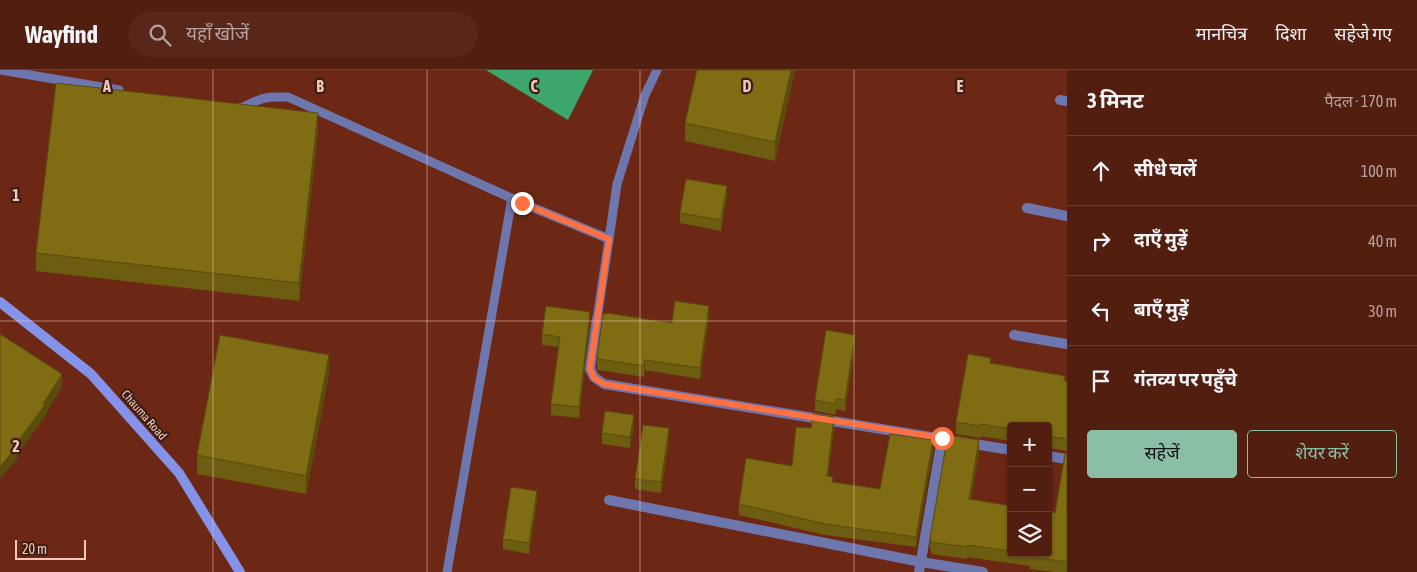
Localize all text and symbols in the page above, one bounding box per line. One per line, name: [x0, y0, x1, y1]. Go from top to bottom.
search box: [128, 12, 478, 57]
text: Wayfind: [25, 21, 98, 48]
icon: search: [146, 21, 174, 49]
text: यहाँ खोजें: [186, 22, 249, 44]
text: मानचित्र: [1196, 23, 1247, 44]
text: दिशा: [1275, 23, 1306, 44]
text: सहेजे गए: [1334, 23, 1392, 44]
text: A: [102, 77, 111, 95]
text: B: [316, 77, 324, 95]
text: C: [530, 77, 538, 95]
text: D: [743, 77, 752, 95]
text: E: [957, 77, 964, 95]
text: 3 मिनट: [1087, 88, 1144, 112]
text: पैदल · 170 m: [1324, 92, 1397, 110]
icon: ahead: [1087, 157, 1115, 185]
text: सीधे चलें: [1134, 158, 1197, 180]
text: 100 m: [1361, 162, 1397, 180]
text: 1: [12, 186, 20, 204]
route end: [511, 192, 534, 215]
icon: right: [1087, 227, 1115, 255]
text: दाएँ मुड़ें: [1134, 228, 1188, 250]
text: 40 m: [1368, 232, 1397, 250]
icon: left: [1087, 297, 1115, 325]
text: बाएँ मुड़ें: [1134, 298, 1189, 320]
text: 30 m: [1368, 302, 1397, 320]
icon: arrive: [1087, 367, 1115, 395]
text: गंतव्य पर पहुँचे: [1134, 368, 1237, 390]
street label: Chauma Road: [119, 387, 169, 443]
map controls: [1007, 422, 1052, 557]
button: +: [1007, 422, 1052, 467]
route start: [931, 427, 954, 450]
button: सहेजें: [1087, 430, 1237, 478]
button: शेयर करें: [1247, 430, 1397, 478]
text: 2: [12, 437, 20, 455]
button: −: [1007, 467, 1052, 512]
button: layers: [1007, 512, 1052, 557]
scale bar: [15, 537, 86, 560]
text: 20 m: [22, 541, 47, 557]

